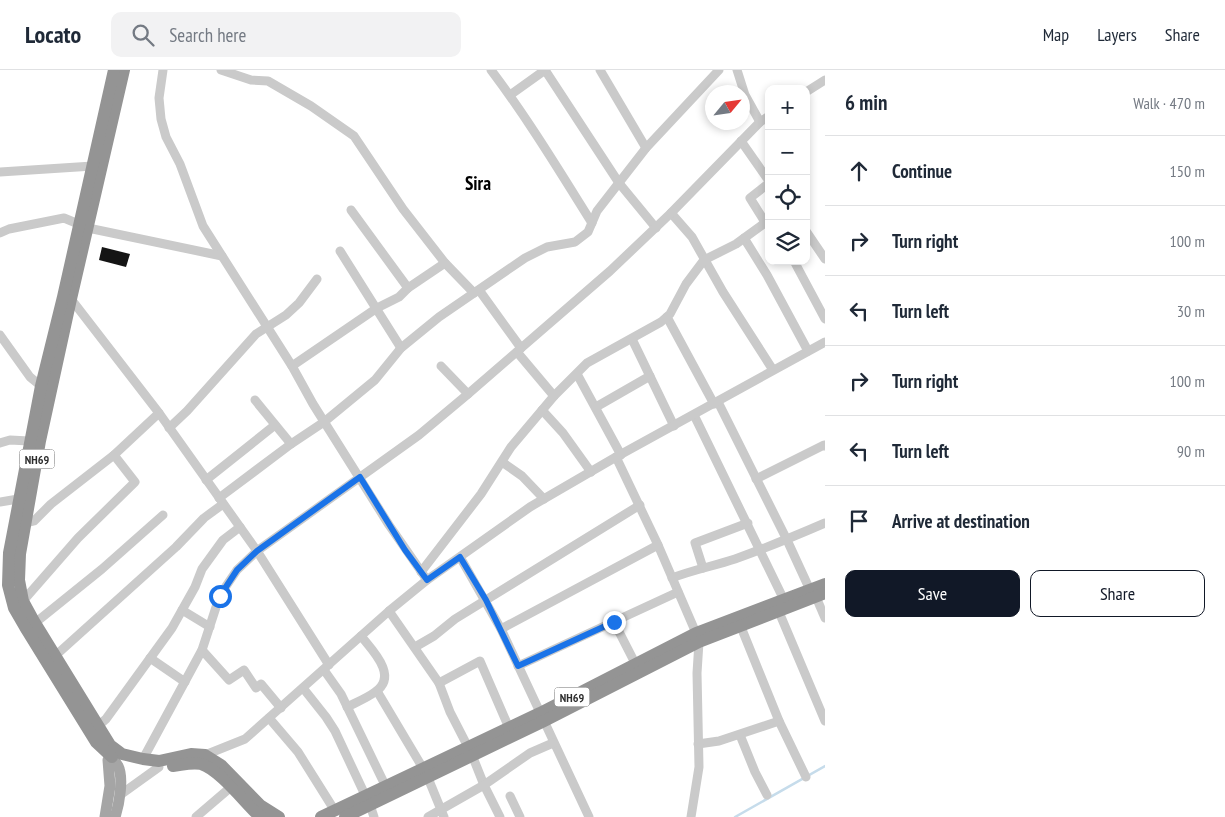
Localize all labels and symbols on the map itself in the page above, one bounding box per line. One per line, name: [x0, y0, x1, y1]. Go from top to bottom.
north arrow: [705, 85, 750, 130]
district label: Sira: [465, 171, 491, 195]
road number: NH69: [20, 449, 54, 468]
route start: [209, 585, 232, 608]
route end: [603, 611, 626, 634]
road number: NH69: [554, 688, 590, 706]

